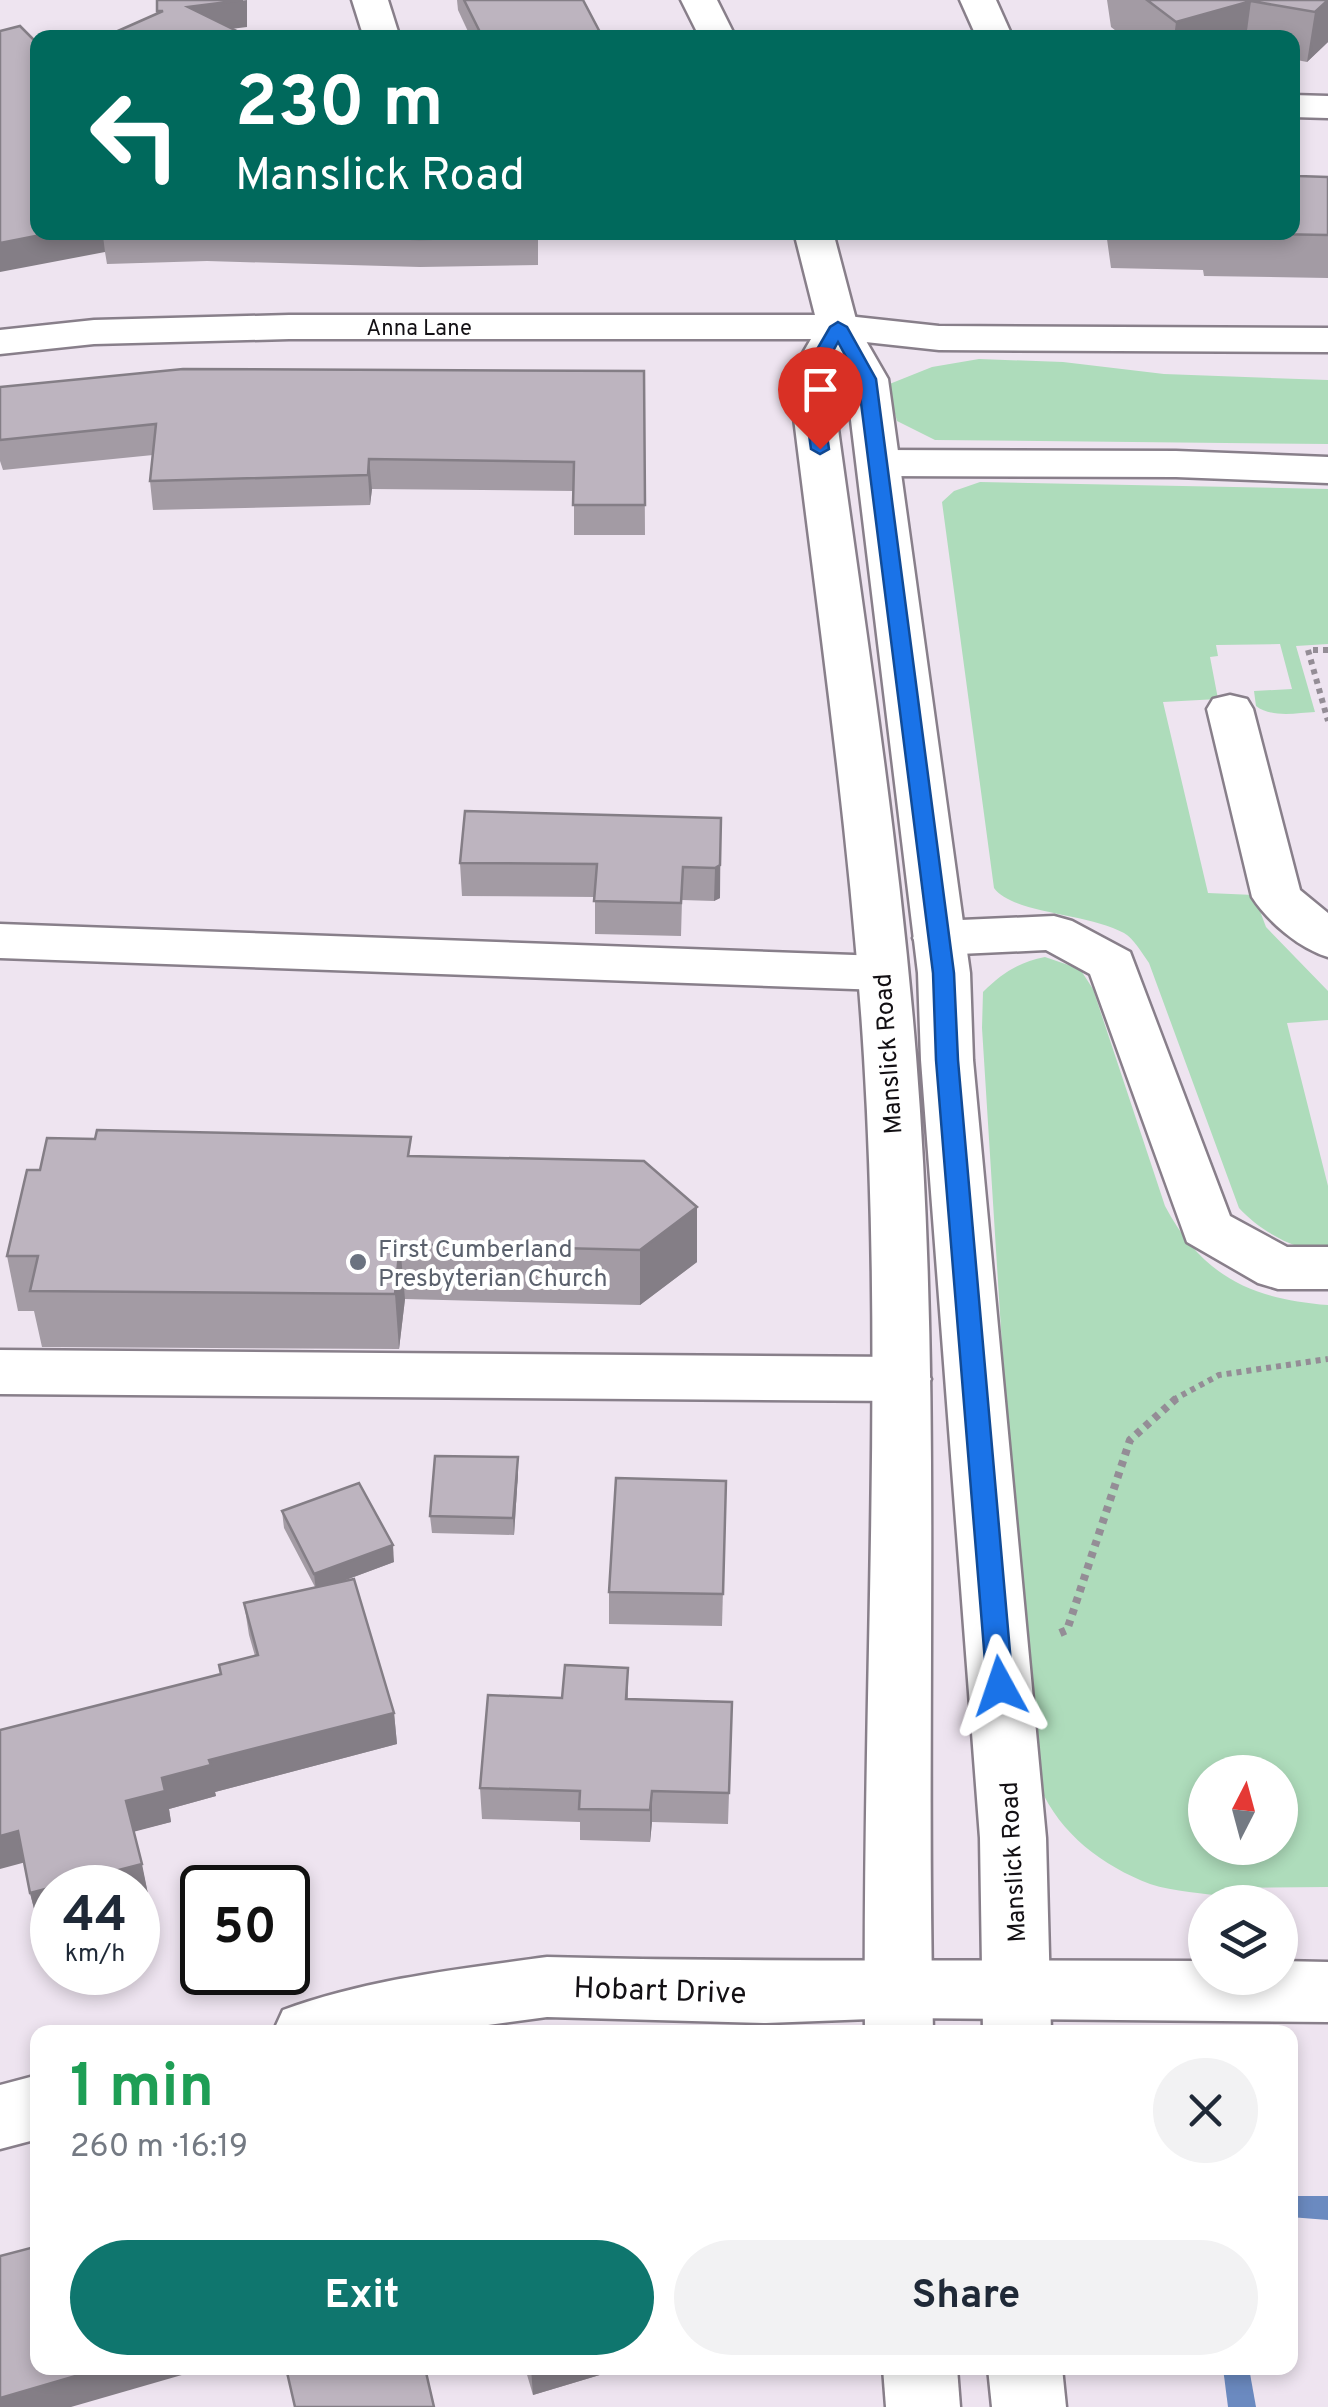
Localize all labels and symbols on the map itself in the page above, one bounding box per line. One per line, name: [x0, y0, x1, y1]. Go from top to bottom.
street label: Anna Lane: [366, 316, 472, 343]
pin: [778, 347, 863, 450]
street label: Manslick Road: [868, 972, 912, 1135]
place label: First Cumberland Presbyterian Church: [378, 1235, 608, 1296]
marker: First Cumberland Presbyterian Church: [347, 1251, 369, 1273]
position arrow: [948, 1634, 1052, 1738]
north arrow: [1188, 1755, 1298, 1865]
street label: Manslick Road: [995, 1781, 1035, 1943]
speed limit sign: 50: [180, 1865, 310, 1995]
street label: Hobart Drive: [573, 1971, 747, 2014]

